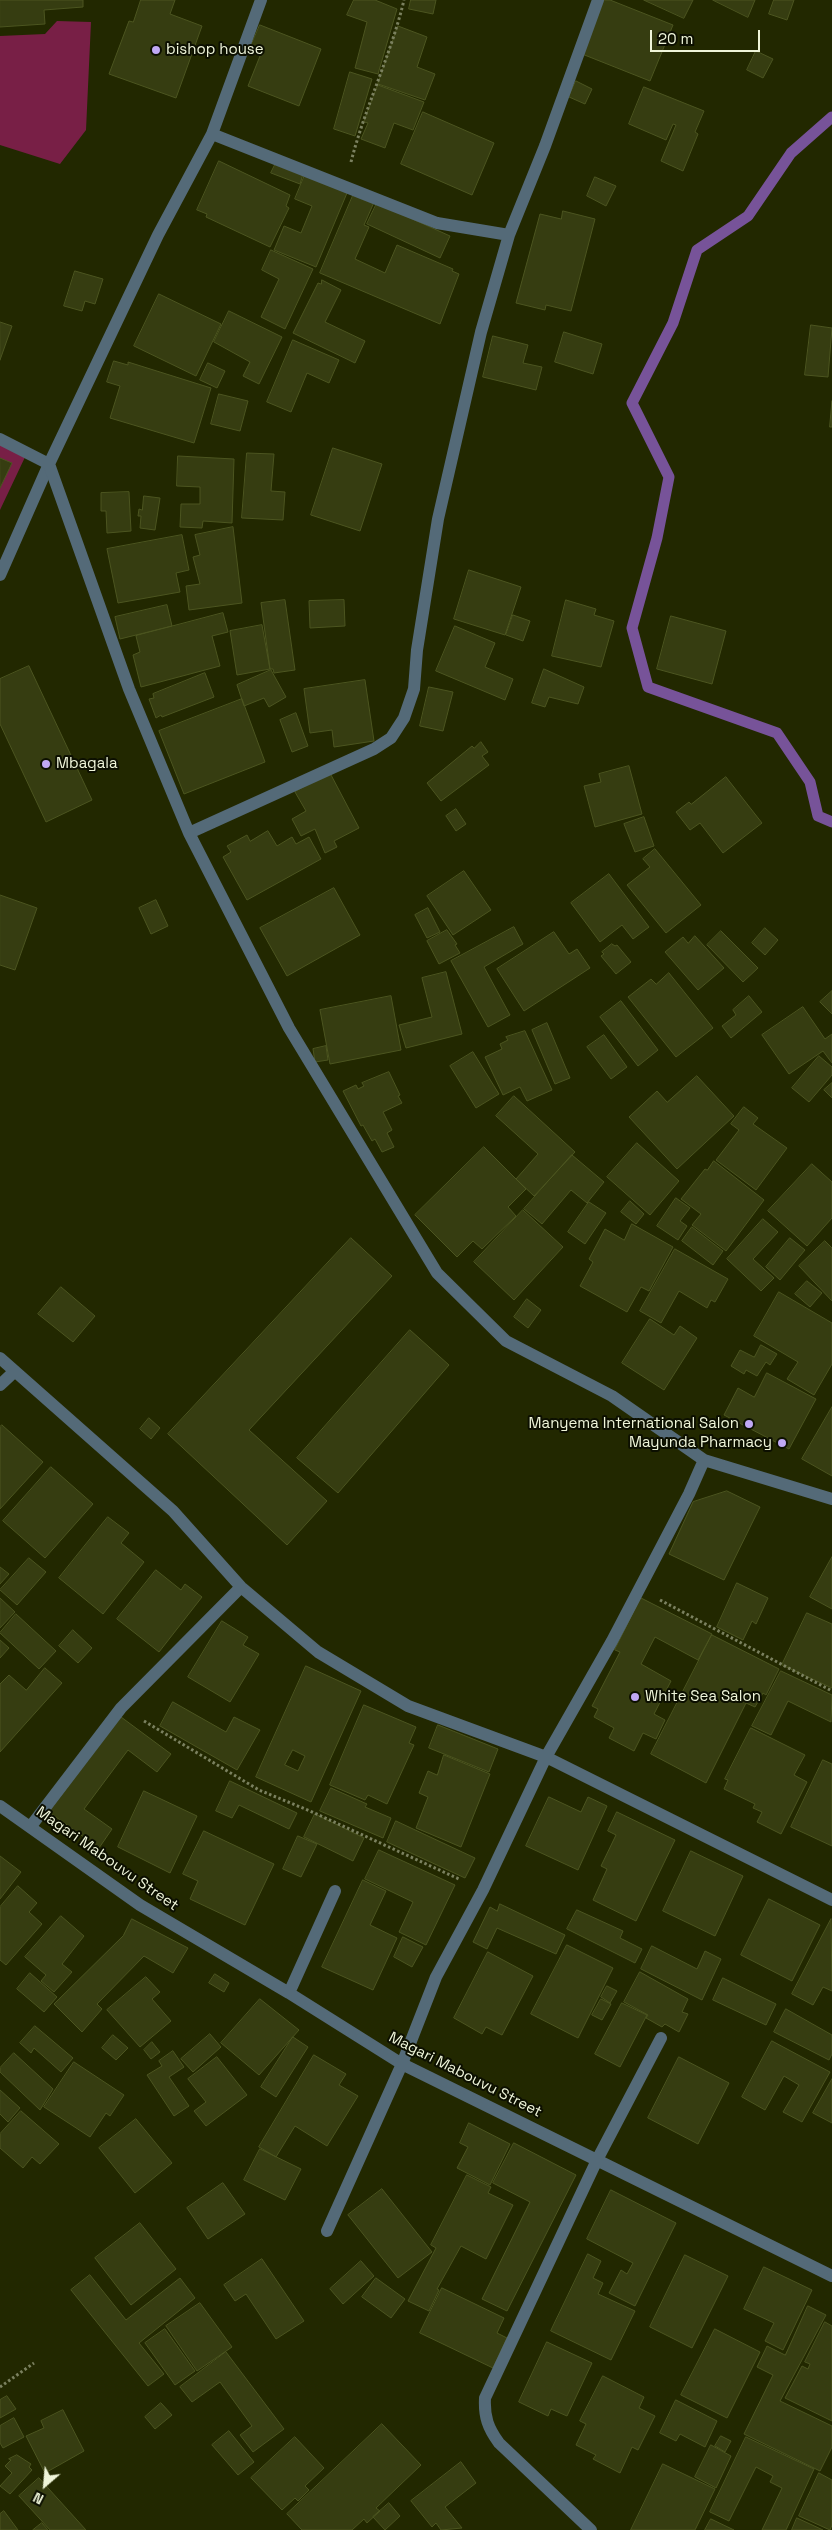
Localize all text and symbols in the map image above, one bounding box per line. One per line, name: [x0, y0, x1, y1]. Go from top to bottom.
scale bar: [652, 20, 762, 52]
text: 20 m: [658, 29, 693, 48]
place label: bishop house: [166, 41, 264, 59]
marker: bishop house: [150, 44, 162, 56]
place label: Mbagala: [56, 755, 118, 773]
marker: Mbagala: [40, 758, 52, 770]
place label: Manyema International Salon: [529, 1415, 739, 1433]
marker: Manyema International Salon: [743, 1418, 755, 1430]
place label: Mayunda Pharmacy: [629, 1434, 772, 1452]
marker: Mayunda Pharmacy: [776, 1437, 788, 1449]
place label: White Sea Salon: [645, 1688, 761, 1706]
marker: White Sea Salon: [629, 1691, 641, 1703]
street label: Magari Mabouvu Street: [32, 1803, 182, 1915]
street label: Magari Mabouvu Street: [385, 2029, 545, 2121]
north arrow: [20, 2460, 70, 2510]
text: N: [30, 2488, 46, 2509]

